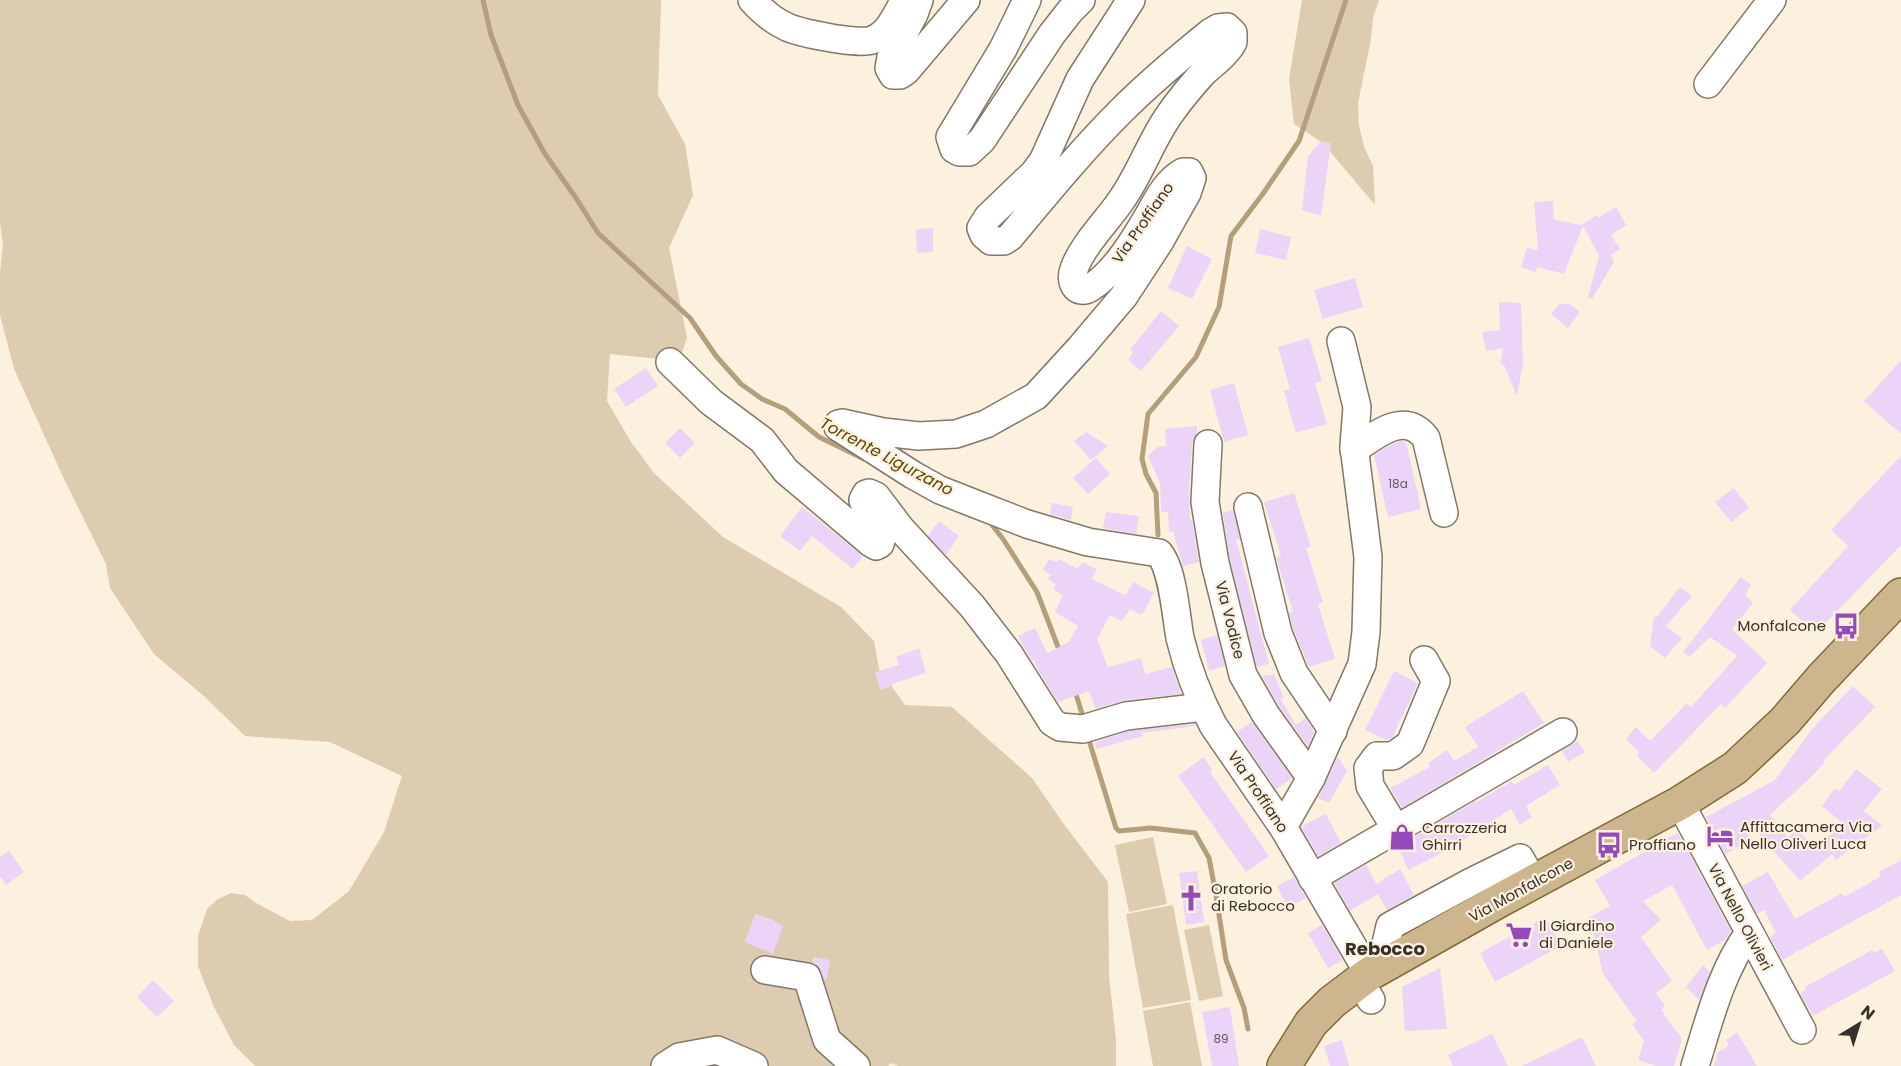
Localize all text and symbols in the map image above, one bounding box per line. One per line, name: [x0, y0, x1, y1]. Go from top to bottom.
street label: Via Proffiano: [1107, 178, 1178, 268]
water label: Torrente Ligurzano: [816, 412, 957, 501]
house number: 18a: [1388, 475, 1408, 492]
street label: Via Vodice: [1211, 579, 1250, 661]
bus stop icon: Monfalcone: [1831, 611, 1861, 641]
place label: Monfalcone: [1738, 615, 1826, 636]
street label: Via Proffiano: [1223, 747, 1294, 837]
place label: Affittacamera Via Nello Oliveri Luca: [1740, 816, 1872, 854]
place label: Carrozzeria Ghirri: [1422, 817, 1507, 855]
hotel icon: Affittacamera Via Nello Oliveri Luca: [1705, 821, 1735, 851]
shop icon: Carrozzeria Ghirri: [1387, 822, 1417, 852]
bus stop icon: Proffiano: [1594, 830, 1624, 860]
place label: Proffiano: [1629, 834, 1696, 855]
street label: Via Monfalcone: [1465, 852, 1577, 927]
street label: Via Nello Olivieri: [1703, 859, 1778, 974]
place label: Oratorio di Rebocco: [1211, 878, 1295, 916]
church icon: Oratorio di Rebocco: [1176, 883, 1206, 913]
place label: Il Giardino di Daniele: [1539, 915, 1615, 953]
supermarket icon: Il Giardino di Daniele: [1504, 920, 1534, 950]
district label: Rebocco: [1345, 936, 1425, 961]
north arrow: [1829, 994, 1889, 1054]
text: N: [1856, 1000, 1880, 1025]
house number: 89: [1213, 1030, 1229, 1047]

